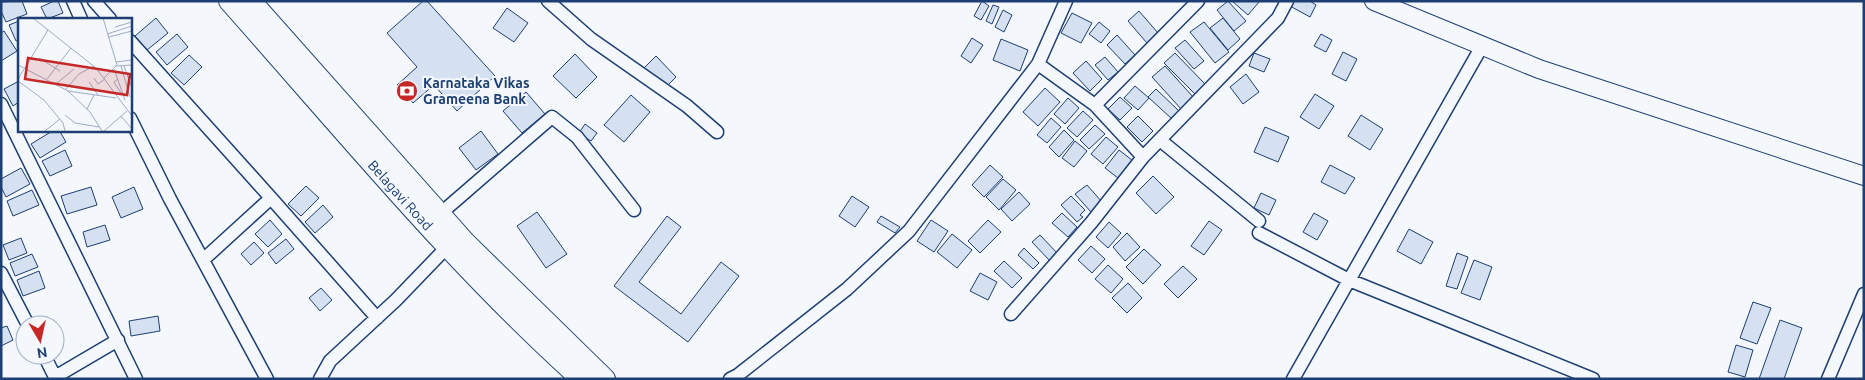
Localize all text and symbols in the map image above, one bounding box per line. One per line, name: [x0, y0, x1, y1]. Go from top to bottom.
inset map: [18, 18, 131, 131]
place label: Karnataka Vikas Grameena Bank: [423, 75, 530, 107]
bank icon: Karnataka Vikas Grameena Bank: [395, 79, 419, 103]
street label: Belagavi Road: [365, 157, 436, 234]
north arrow: [15, 315, 65, 365]
text: N: [36, 344, 48, 362]

